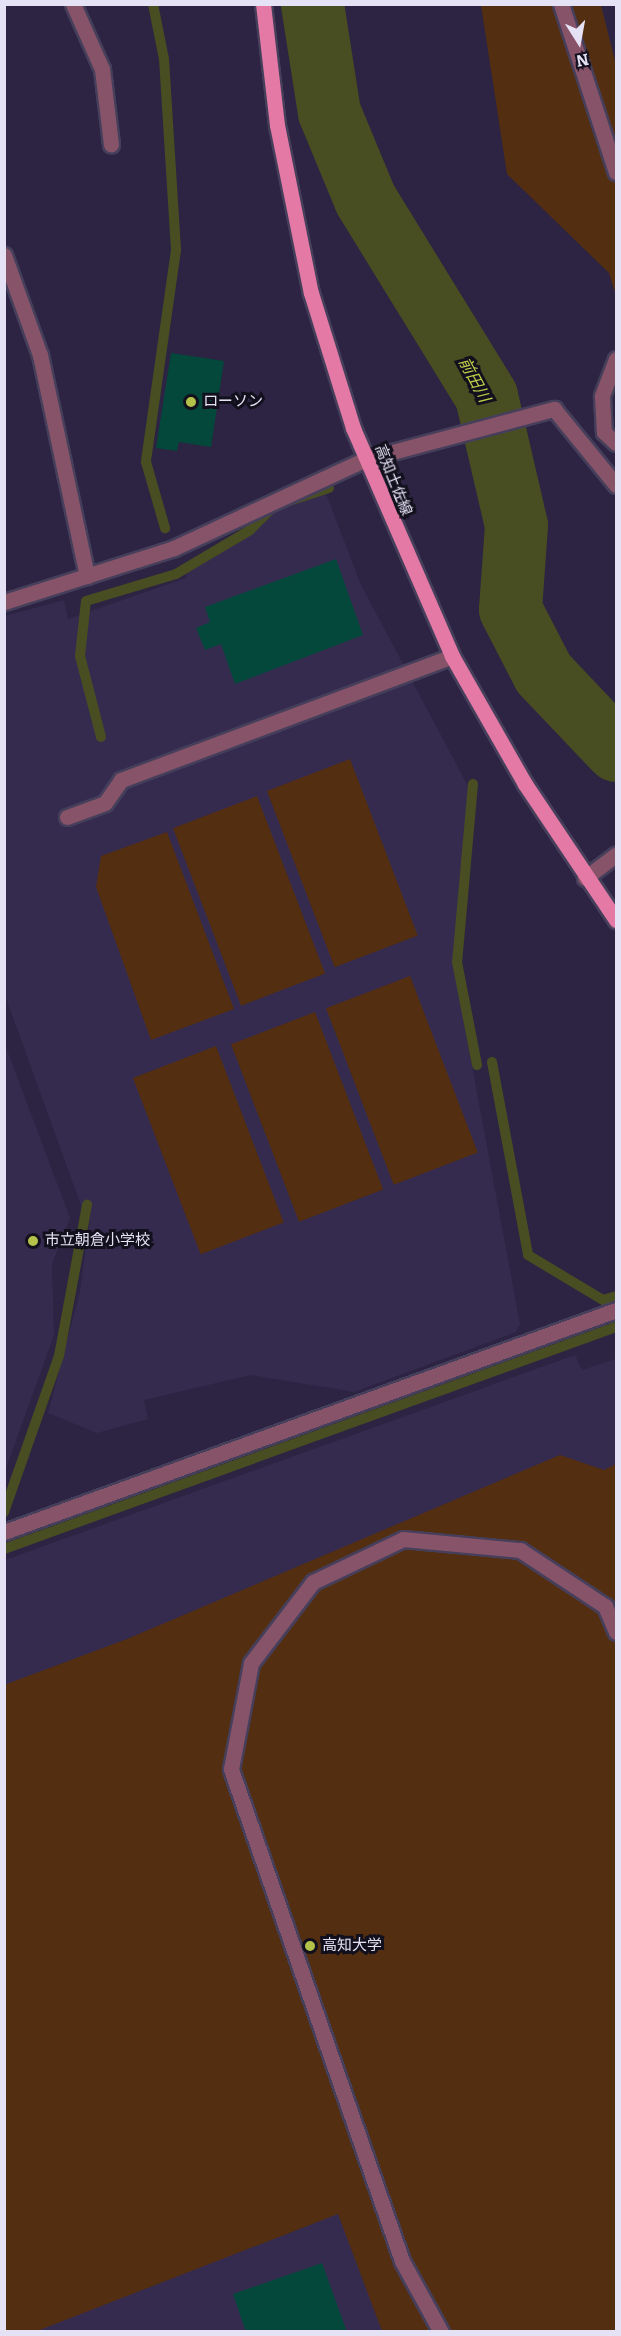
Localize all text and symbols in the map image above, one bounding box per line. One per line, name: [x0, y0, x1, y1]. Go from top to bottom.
north arrow: [549, 12, 609, 72]
text: N: [575, 50, 590, 71]
water label: 前田川: [454, 354, 494, 406]
place label: ローソン: [203, 393, 263, 411]
marker: ローソン: [184, 395, 198, 409]
street label: 高知土佐線: [371, 442, 415, 518]
place label: 市立朝倉小学校: [45, 1232, 150, 1250]
marker: 市立朝倉小学校: [26, 1234, 40, 1248]
place label: 高知大学: [322, 1937, 382, 1955]
marker: 高知大学: [303, 1939, 317, 1953]

